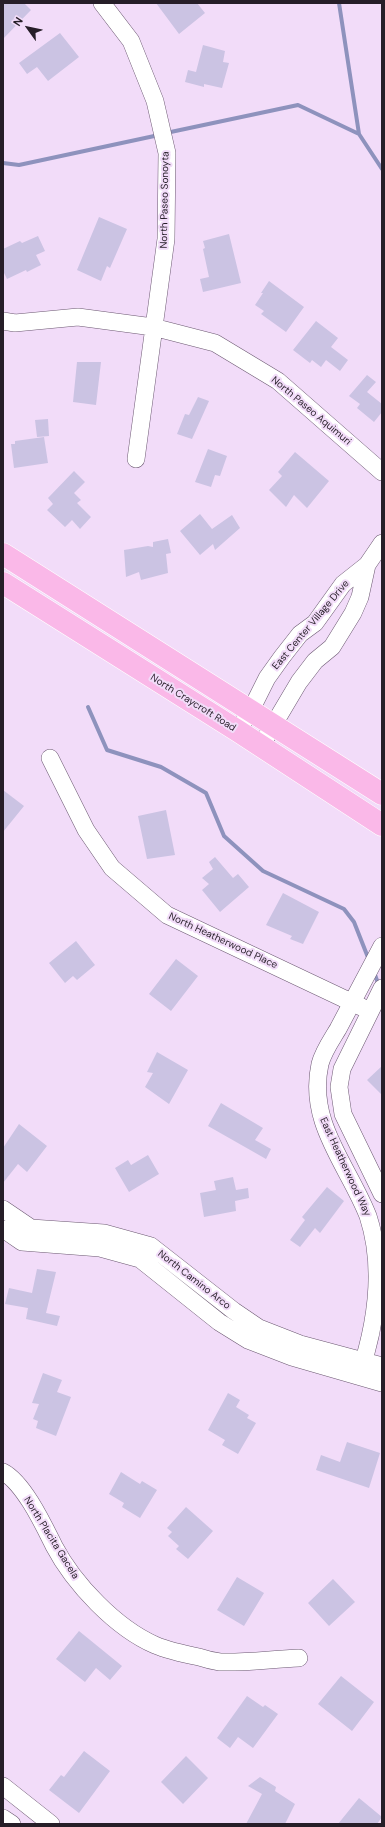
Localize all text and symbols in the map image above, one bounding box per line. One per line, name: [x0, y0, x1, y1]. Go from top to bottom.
north arrow: [8, 8, 48, 48]
text: N: [10, 14, 26, 29]
street label: North Paseo Sonoyta: [158, 151, 172, 249]
street label: North Paseo Aquimuri: [269, 374, 353, 448]
street label: East Center Village Drive: [270, 578, 352, 672]
street label: North Craycroft Road: [148, 672, 238, 734]
street label: North Heatherwood Place: [167, 910, 279, 972]
street label: East Heatherwood Way: [317, 1116, 373, 1218]
street label: North Camino Arco: [155, 1248, 233, 1312]
street label: North Placita Gacela: [21, 1495, 81, 1581]

